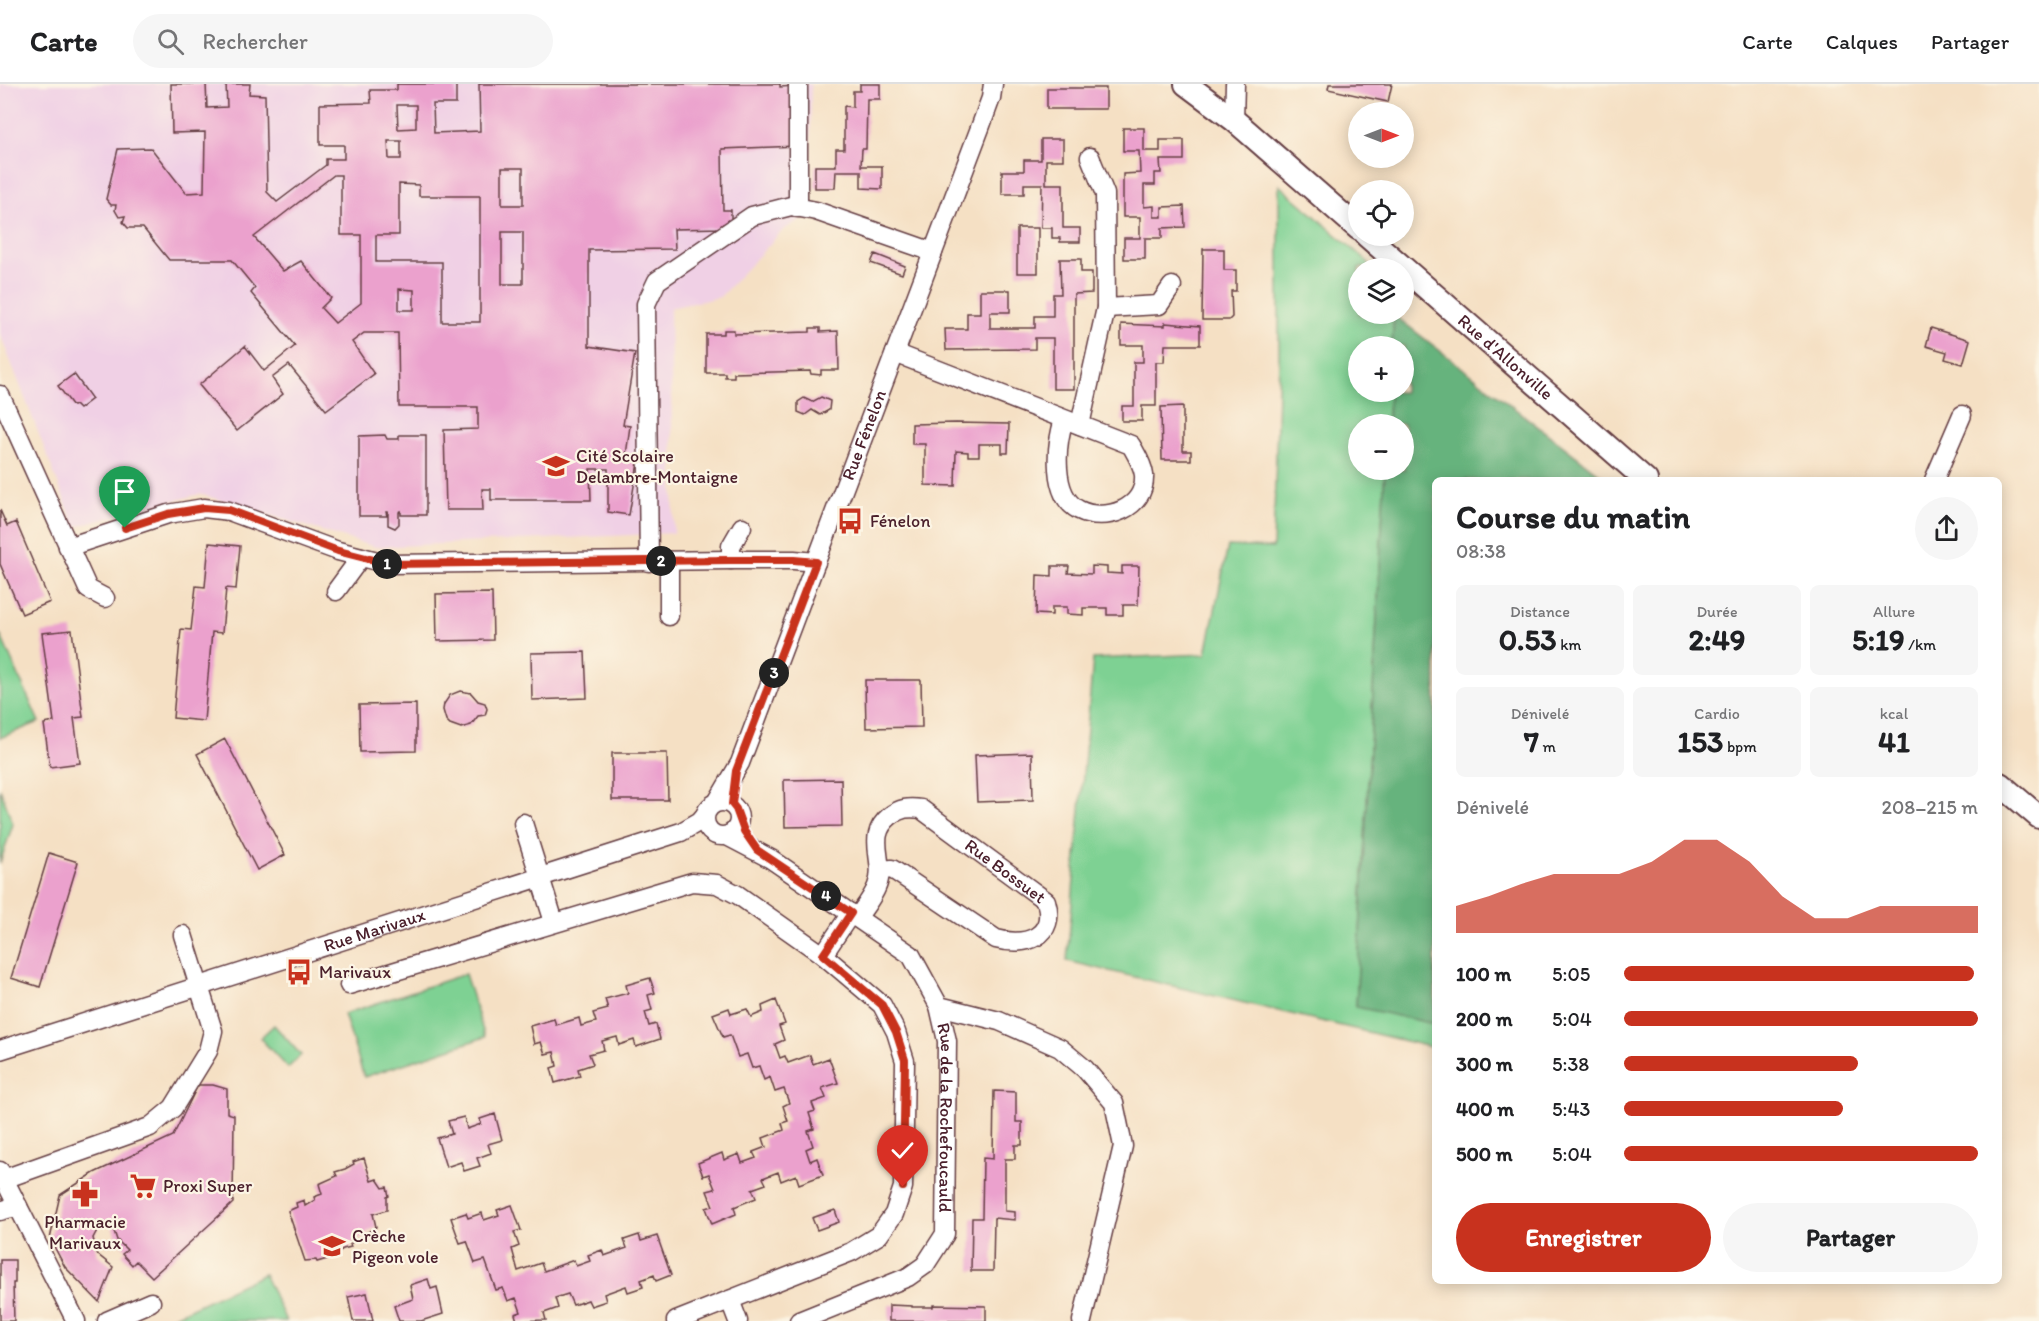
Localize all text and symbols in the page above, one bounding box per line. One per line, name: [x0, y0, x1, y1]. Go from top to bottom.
search box: [133, 14, 553, 68]
text: Carte: [30, 24, 97, 58]
icon: search: [154, 25, 187, 58]
text: Rechercher: [202, 28, 308, 55]
text: Carte: [1742, 29, 1793, 54]
text: Calques: [1826, 29, 1898, 54]
text: Partager: [1931, 29, 2009, 54]
north arrow: [1348, 102, 1414, 168]
map controls: [1348, 102, 1414, 480]
button: locate: [1348, 180, 1414, 246]
button: layers: [1348, 258, 1414, 324]
street label: Rue d'Allonville: [1453, 309, 1558, 405]
button: +: [1348, 336, 1414, 402]
street label: Rue Fénelon: [837, 387, 891, 483]
button: −: [1348, 414, 1414, 480]
place label: Cité Scolaire Delambre-Montaigne: [576, 445, 738, 488]
school or university icon: Cité Scolaire Delambre-Montaigne: [541, 451, 571, 481]
pin: [99, 466, 150, 528]
icon: arrive: [108, 475, 141, 508]
text: Course du matin: [1456, 497, 1690, 536]
button: share: [1915, 497, 1978, 560]
bus stop icon: Fénelon: [835, 506, 865, 536]
place label: Fénelon: [870, 510, 930, 532]
text: 08:38: [1456, 539, 1506, 563]
pin: 2: [646, 546, 676, 576]
pin: 1: [372, 549, 402, 579]
text: 2: [657, 551, 665, 570]
text: 1: [383, 554, 391, 573]
text: Distance: [1510, 602, 1570, 621]
text: Durée: [1696, 602, 1738, 621]
text: Allure: [1873, 602, 1915, 621]
text: 0.53: [1499, 621, 1557, 658]
text: 2:49: [1689, 621, 1745, 658]
text: 5:19: [1852, 621, 1905, 658]
text: km: [1557, 635, 1581, 654]
text: /km: [1905, 635, 1936, 654]
pin: 3: [759, 658, 789, 688]
text: 3: [770, 663, 778, 682]
text: Dénivelé: [1511, 704, 1569, 723]
text: Cardio: [1694, 704, 1740, 723]
text: kcal: [1880, 704, 1908, 723]
text: 7: [1524, 723, 1539, 760]
text: 153: [1677, 723, 1723, 760]
text: 41: [1878, 723, 1910, 760]
text: m: [1539, 737, 1556, 756]
text: bpm: [1723, 737, 1757, 756]
text: Dénivelé: [1456, 795, 1529, 819]
text: 208–215 m: [1881, 795, 1978, 819]
street label: Rue Bossuet: [960, 834, 1050, 908]
pin: 4: [811, 881, 841, 911]
text: 4: [821, 886, 831, 905]
street label: Rue Marivaux: [321, 904, 428, 957]
bus stop icon: Marivaux: [284, 957, 314, 987]
place label: Marivaux: [319, 961, 391, 983]
text: 100 m: [1456, 962, 1511, 986]
text: 5:05: [1552, 962, 1590, 986]
text: 200 m: [1456, 1007, 1512, 1031]
text: 5:04: [1552, 1007, 1592, 1031]
street label: Rue de la Rochefoucauld: [932, 1021, 958, 1213]
text: 300 m: [1456, 1052, 1513, 1076]
text: 5:38: [1552, 1052, 1589, 1076]
text: 400 m: [1456, 1097, 1514, 1121]
text: 5:43: [1552, 1097, 1590, 1121]
pin: [877, 1125, 928, 1187]
icon: check: [886, 1134, 919, 1167]
text: 500 m: [1456, 1142, 1512, 1166]
text: 5:04: [1552, 1142, 1592, 1166]
supermarket icon: Proxi Super: [128, 1171, 158, 1201]
place label: Proxi Super: [163, 1175, 253, 1197]
pharmacy icon: Pharmacie Marivaux: [70, 1179, 100, 1209]
button: Enregistrer: [1456, 1203, 1711, 1272]
button: Partager: [1723, 1203, 1978, 1272]
place label: Pharmacie Marivaux: [44, 1211, 126, 1254]
place label: Crèche Pigeon vole: [352, 1225, 439, 1268]
school or university icon: Crèche Pigeon vole: [317, 1231, 347, 1261]

